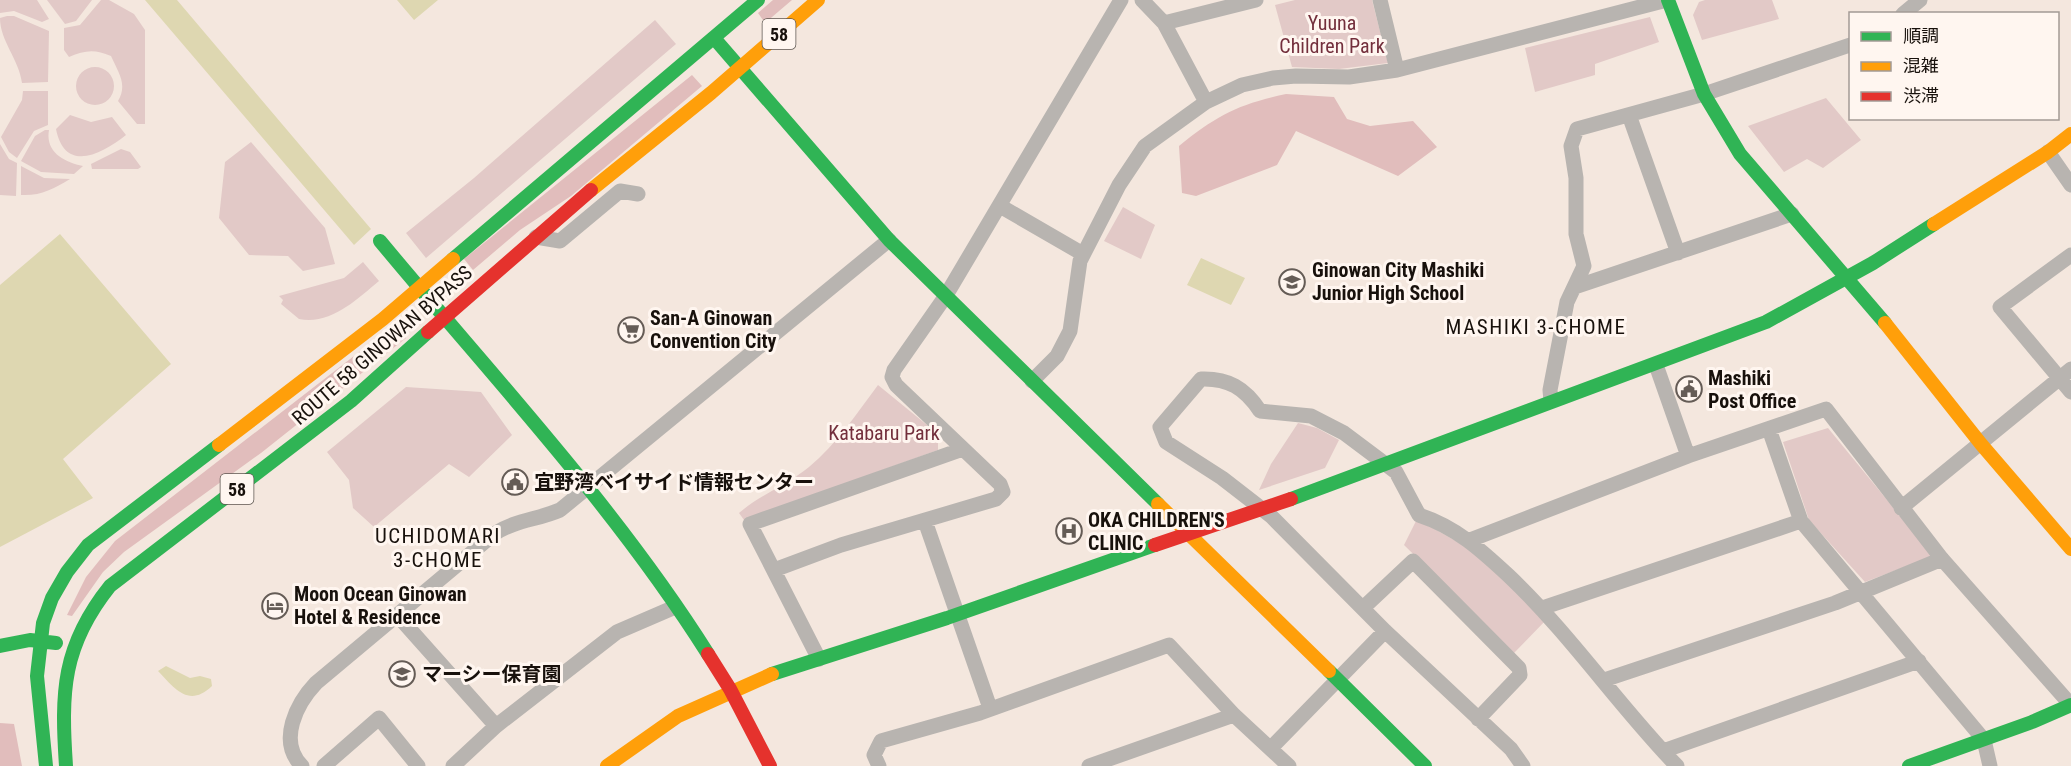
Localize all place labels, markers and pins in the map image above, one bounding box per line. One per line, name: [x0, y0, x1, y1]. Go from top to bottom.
place label: Ginowan City Mashiki Junior High School: [1312, 258, 1484, 305]
school or university icon: Ginowan City Mashiki Junior High School: [1277, 267, 1307, 297]
place label: San-A Ginowan Convention City: [650, 306, 777, 353]
supermarket icon: San-A Ginowan Convention City: [616, 315, 646, 345]
place label: Mashiki Post Office: [1708, 366, 1796, 413]
public building icon: Mashiki Post Office: [1674, 374, 1704, 404]
public building icon: 宜野湾ベイサイド情報センター: [500, 467, 530, 497]
place label: 宜野湾ベイサイド情報センター: [534, 470, 814, 494]
place label: OKA CHILDREN'S CLINIC: [1088, 508, 1225, 555]
hospital icon: OKA CHILDREN'S CLINIC: [1054, 516, 1084, 546]
place label: Moon Ocean Ginowan Hotel & Residence: [294, 582, 467, 629]
hotel icon: Moon Ocean Ginowan Hotel & Residence: [260, 591, 290, 621]
school or university icon: マーシー保育園: [387, 659, 417, 689]
place label: マーシー保育園: [422, 662, 562, 686]

